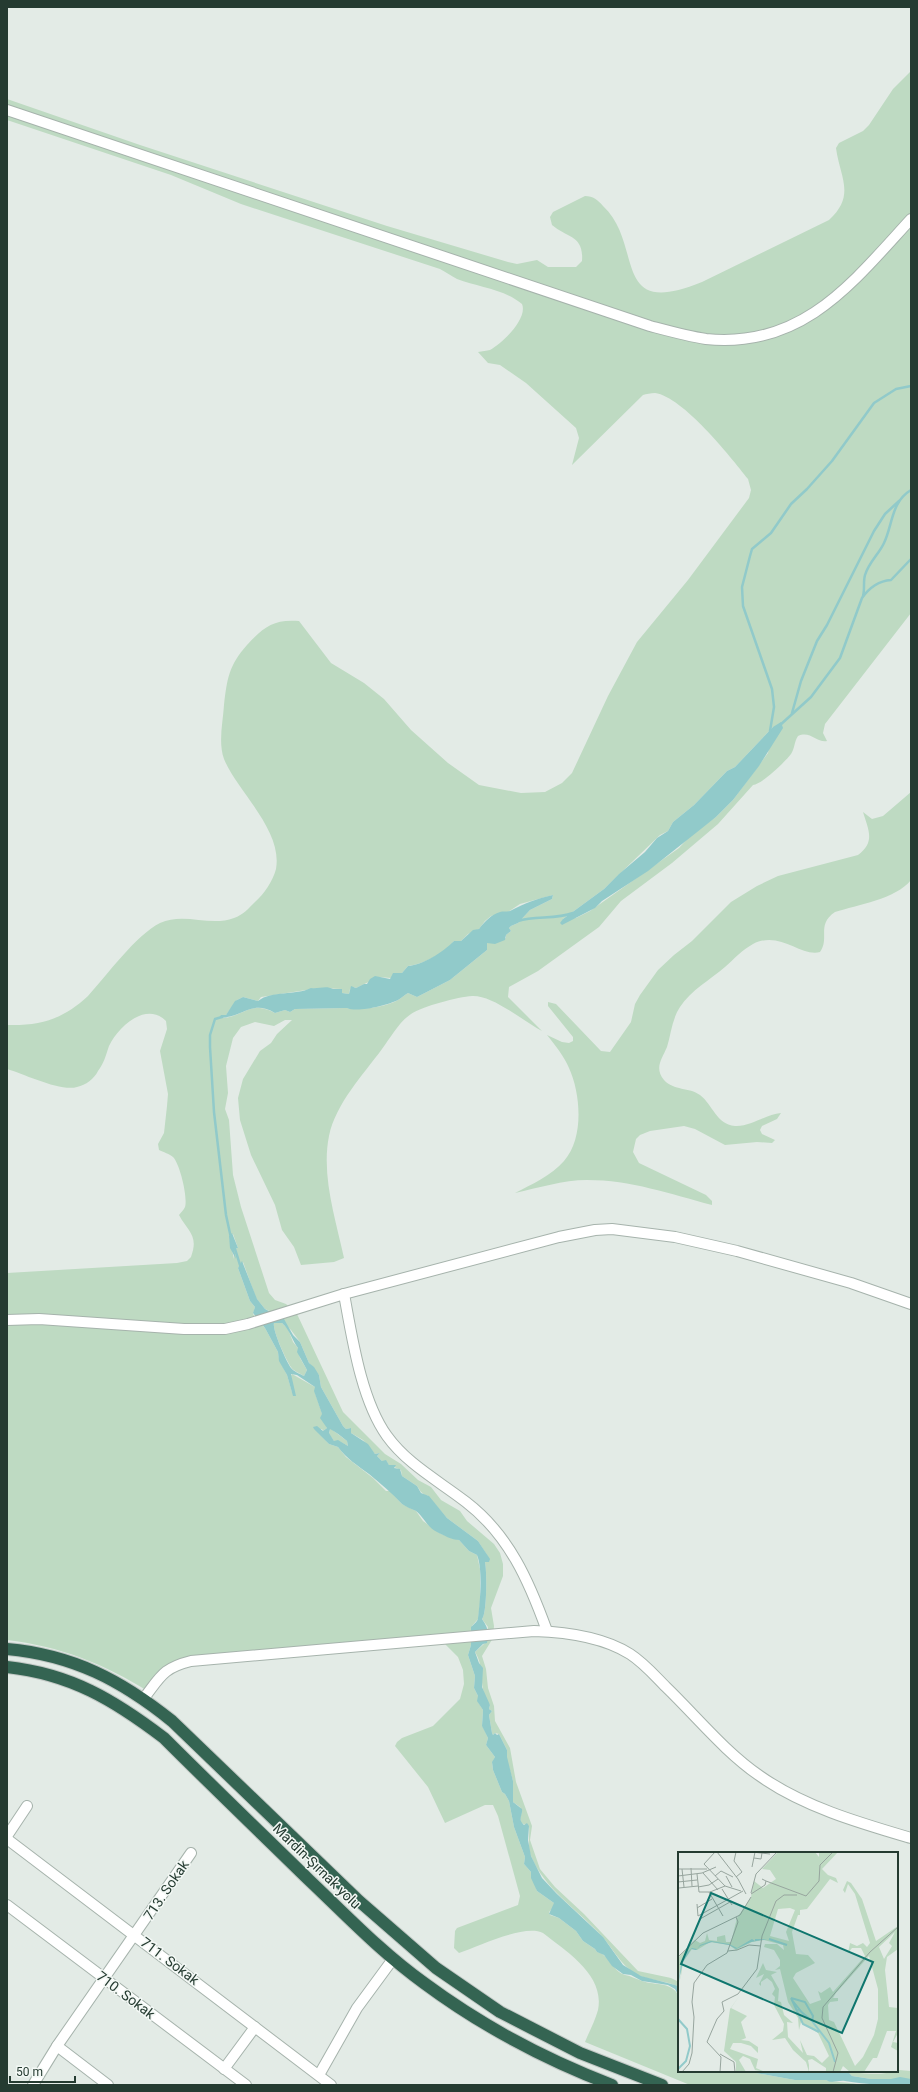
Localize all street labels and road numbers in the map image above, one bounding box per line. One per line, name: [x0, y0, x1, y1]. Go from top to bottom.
street label: Mardin-Şırnak yolu: [270, 1820, 364, 1912]
street label: 713. Sokak: [140, 1856, 192, 1923]
street label: 711. Sokak: [138, 1934, 203, 1989]
street label: 710. Sokak: [94, 1968, 159, 2023]

